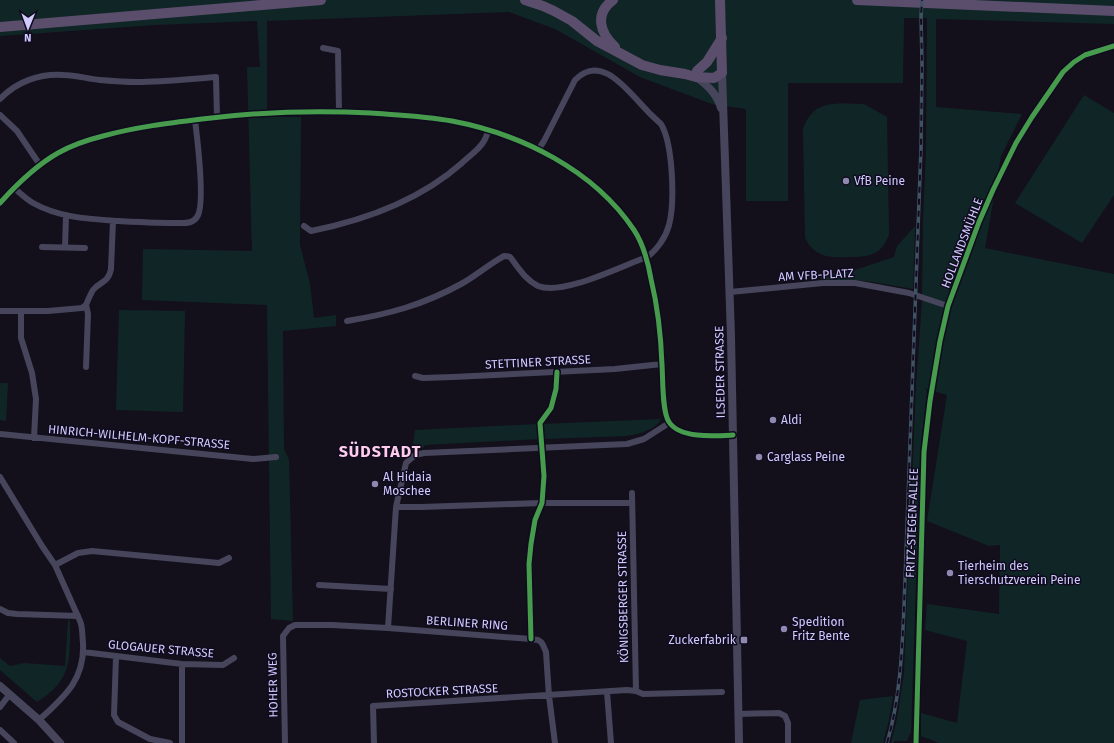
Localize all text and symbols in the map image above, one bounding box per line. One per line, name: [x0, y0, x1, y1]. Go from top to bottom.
north arrow: [8, 8, 48, 48]
text: N: [24, 31, 32, 44]
place label: VfB Peine: [854, 174, 905, 188]
marker: VfB Peine: [841, 176, 851, 186]
street label: HOLLANDSMÜHLE: [936, 195, 986, 290]
street label: AM VFB-PLATZ: [778, 266, 854, 284]
street label: ILSEDER STRASSE: [712, 325, 728, 419]
street label: STETTINER STRASSE: [485, 352, 591, 372]
place label: Aldi: [781, 413, 802, 427]
marker: Aldi: [768, 415, 778, 425]
street label: HINRICH-WILHELM-KOPF-STRASSE: [47, 422, 231, 452]
district label: SÜDSTADT: [339, 441, 421, 461]
place label: Carglass Peine: [767, 450, 845, 464]
marker: Carglass Peine: [754, 452, 764, 462]
street label: FRITZ-STEGEN-ALLEE: [903, 468, 921, 578]
place label: Al Hidaia Moschee: [383, 470, 432, 498]
marker: Al Hidaia Moschee: [370, 479, 380, 489]
street label: KÖNIGSBERGER STRASSE: [613, 531, 631, 663]
place label: Tierheim des Tierschutzverein Peine: [958, 559, 1080, 587]
marker: Tierheim des Tierschutzverein Peine: [945, 568, 955, 578]
street label: BERLINER RING: [426, 613, 508, 633]
place label: Spedition Fritz Bente: [792, 615, 850, 643]
marker: Spedition Fritz Bente: [779, 624, 789, 634]
place label: Zuckerfabrik: [668, 633, 737, 647]
marker: Zuckerfabrik: [739, 635, 749, 645]
street label: GLOGAUER STRASSE: [107, 637, 215, 661]
street label: HOHER WEG: [265, 652, 281, 718]
street label: ROSTOCKER STRASSE: [385, 681, 499, 701]

